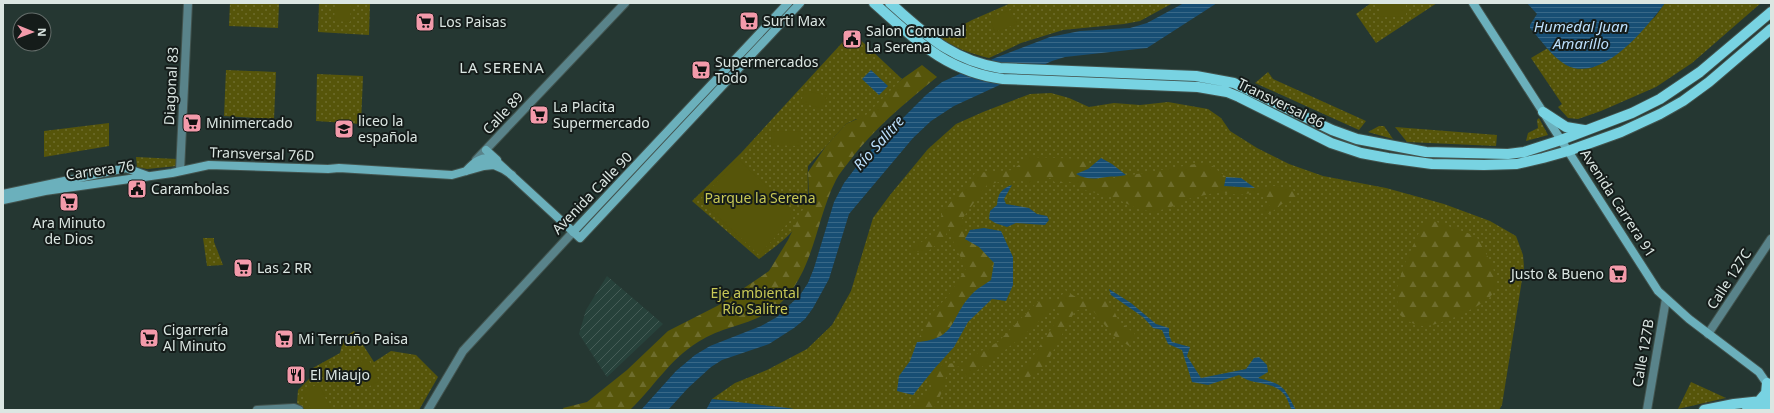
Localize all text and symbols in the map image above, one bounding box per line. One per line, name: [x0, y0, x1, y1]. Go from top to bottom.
supermarket icon: Surti Max: [738, 10, 760, 32]
supermarket icon: Los Paisas: [414, 11, 436, 33]
place label: Surti Max: [763, 11, 826, 30]
north arrow: [12, 12, 52, 52]
place label: Los Paisas: [439, 12, 507, 31]
water label: Humedal Juan Amarillo: [1534, 16, 1628, 53]
place label: Salon Comunal La Serena: [866, 21, 965, 56]
text: N: [35, 28, 50, 37]
public building icon: Salon Comunal La Serena: [841, 28, 863, 50]
street label: Diagonal 83: [159, 46, 182, 126]
place label: Supermercados Todo: [715, 52, 819, 87]
district label: LA SERENA: [459, 57, 545, 77]
supermarket icon: Supermercados Todo: [690, 59, 712, 81]
street label: Transversal 86: [1235, 73, 1328, 132]
street label: Calle 89: [478, 87, 527, 138]
place label: La Placita Supermercado: [553, 97, 650, 132]
supermarket icon: La Placita Supermercado: [528, 104, 550, 126]
water label: Río Salitre: [848, 110, 908, 174]
place label: liceo la española: [358, 111, 418, 146]
supermarket icon: Minimercado: [181, 112, 203, 134]
place label: Minimercado: [206, 113, 293, 132]
school or university icon: liceo la española: [333, 118, 355, 140]
street label: Transversal 76D: [209, 142, 315, 165]
street label: Avenida Carrera 91: [1576, 145, 1660, 260]
street label: Avenida Calle 90: [547, 147, 636, 238]
street label: Carrera 76: [64, 155, 135, 184]
public building icon: Carambolas: [126, 178, 148, 200]
place label: Carambolas: [151, 179, 230, 198]
park label: Parque la Serena: [704, 188, 816, 207]
supermarket icon: Ara Minuto de Dios: [58, 191, 80, 213]
place label: Ara Minuto de Dios: [32, 213, 106, 248]
street label: Calle 127C: [1702, 245, 1755, 313]
supermarket icon: Las 2 RR: [232, 257, 254, 279]
place label: Las 2 RR: [257, 258, 312, 277]
supermarket icon: Justo & Bueno: [1607, 263, 1629, 285]
place label: Justo & Bueno: [1509, 264, 1604, 283]
park label: Eje ambiental Río Salitre: [710, 283, 800, 318]
street label: Calle 127B: [1627, 317, 1658, 388]
place label: Cigarrería Al Minuto: [163, 320, 228, 355]
supermarket icon: Cigarrería Al Minuto: [138, 327, 160, 349]
supermarket icon: Mi Terruño Paisa: [273, 328, 295, 350]
place label: Mi Terruño Paisa: [298, 329, 408, 348]
restaurant icon: El Miaujo: [285, 364, 307, 386]
place label: El Miaujo: [310, 365, 370, 384]

